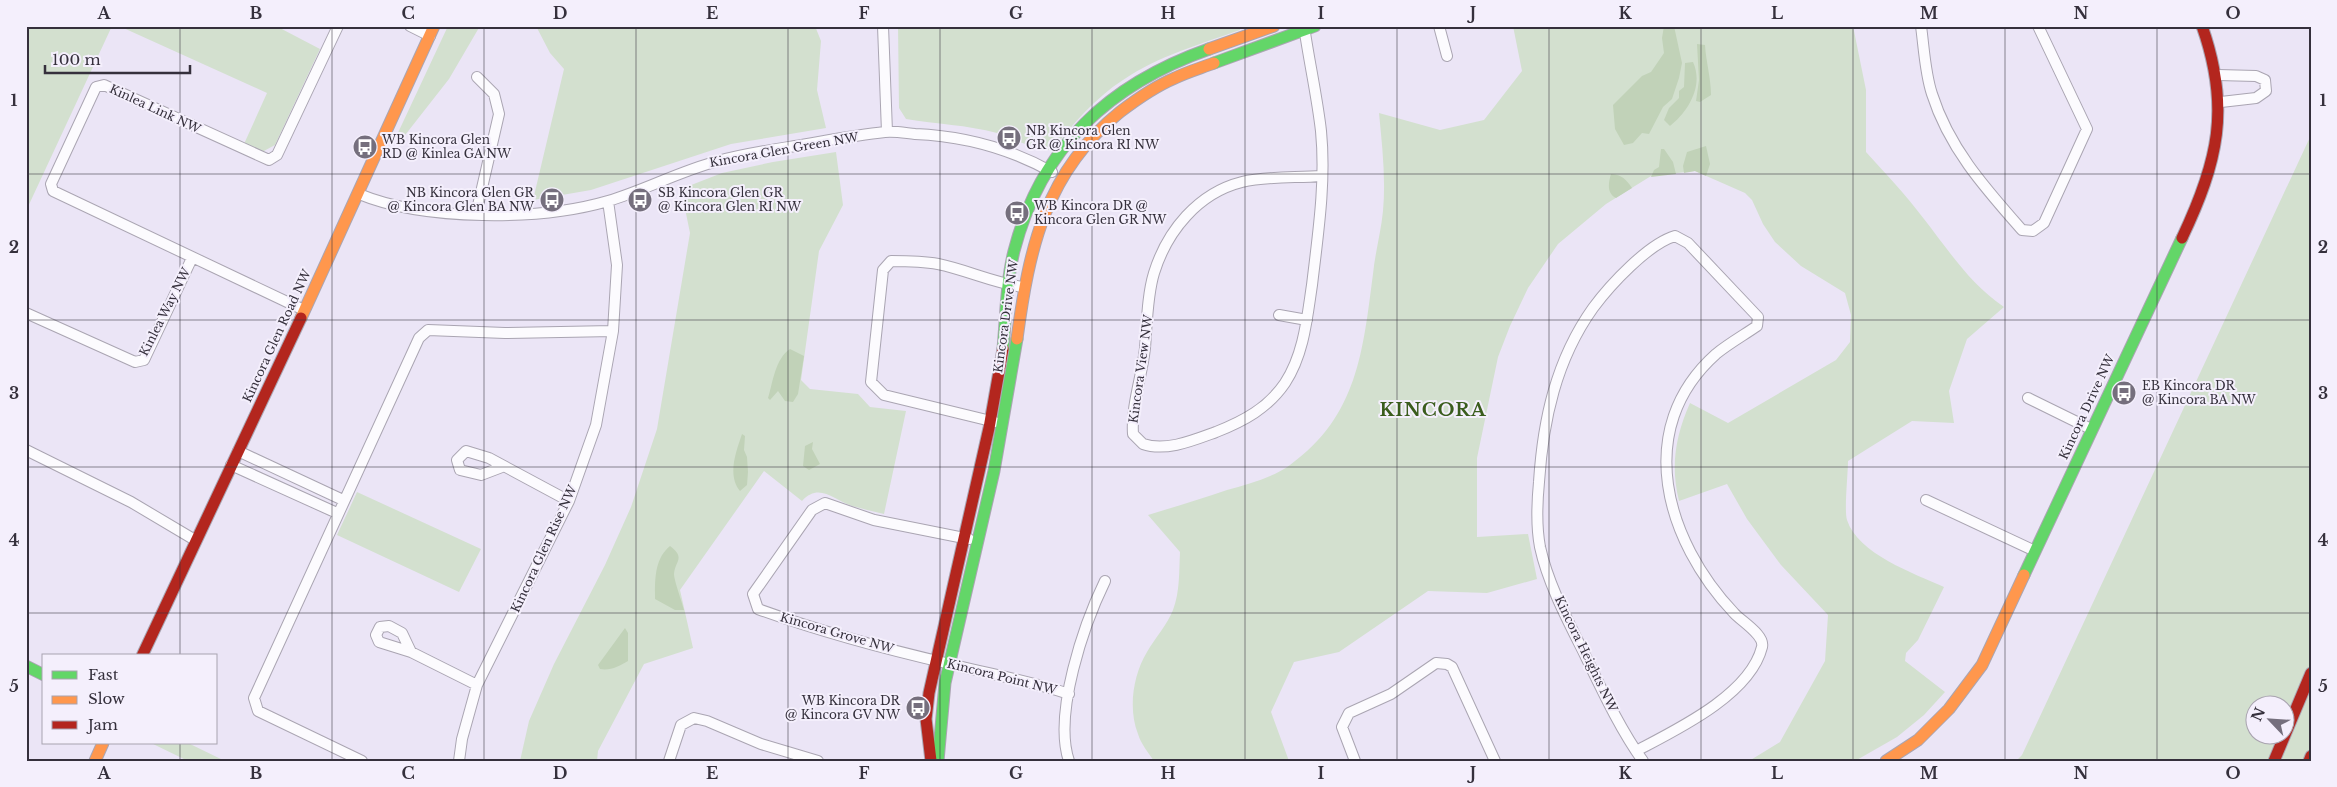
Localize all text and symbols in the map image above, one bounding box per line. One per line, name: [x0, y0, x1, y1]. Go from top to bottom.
text: A: [97, 3, 112, 23]
text: B: [250, 3, 263, 23]
text: C: [401, 3, 415, 23]
text: D: [553, 3, 567, 23]
text: E: [706, 3, 718, 23]
text: F: [858, 3, 870, 23]
text: G: [1009, 3, 1023, 23]
text: H: [1160, 3, 1176, 23]
text: I: [1318, 3, 1325, 23]
text: J: [1467, 3, 1476, 23]
text: K: [1618, 3, 1632, 23]
text: L: [1771, 3, 1783, 23]
text: M: [1920, 3, 1938, 23]
text: N: [2073, 3, 2089, 23]
text: O: [2225, 3, 2241, 23]
scale bar: [45, 42, 190, 74]
text: 100 m: [52, 50, 101, 69]
street label: Kinlea Link NW: [107, 81, 204, 137]
text: 1: [11, 90, 18, 110]
text: 1: [2320, 90, 2327, 110]
place label: NB Kincora Glen GR @ Kincora RI NW: [1026, 123, 1160, 152]
bus stop icon: NB Kincora Glen GR @ Kincora RI NW: [996, 125, 1022, 151]
street label: Kincora Glen Green NW: [708, 129, 860, 170]
place label: WB Kincora Glen RD @ Kinlea GA NW: [381, 132, 512, 161]
bus stop icon: WB Kincora Glen RD @ Kinlea GA NW: [352, 134, 378, 160]
place label: NB Kincora Glen GR @ Kincora Glen BA NW: [387, 185, 535, 214]
place label: SB Kincora Glen GR @ Kincora Glen RI NW: [658, 185, 802, 214]
bus stop icon: NB Kincora Glen GR @ Kincora Glen BA NW: [539, 187, 565, 213]
bus stop icon: SB Kincora Glen GR @ Kincora Glen RI NW: [627, 187, 653, 213]
place label: WB Kincora DR @ Kincora Glen GR NW: [1033, 198, 1167, 227]
bus stop icon: WB Kincora DR @ Kincora Glen GR NW: [1004, 200, 1030, 226]
text: 2: [9, 237, 19, 257]
text: 2: [2318, 237, 2328, 257]
street label: Kincora Drive NW: [990, 257, 1021, 374]
street label: Kinlea Way NW: [136, 264, 194, 358]
street label: Kincora Glen Road NW: [239, 266, 314, 405]
street label: Kincora View NW: [1125, 313, 1156, 424]
street label: Kincora Drive NW: [2056, 351, 2118, 462]
place label: EB Kincora DR @ Kincora BA NW: [2142, 378, 2257, 407]
bus stop icon: EB Kincora DR @ Kincora BA NW: [2111, 380, 2137, 406]
text: 3: [9, 383, 19, 403]
text: 3: [2318, 383, 2328, 403]
district label: KINCORA: [1379, 399, 1487, 421]
street label: Kincora Glen Rise NW: [507, 482, 580, 615]
text: 4: [9, 530, 19, 550]
text: 4: [2318, 530, 2328, 550]
street label: Kincora Heights NW: [1552, 593, 1621, 715]
street label: Kincora Grove NW: [779, 609, 897, 656]
legend: [42, 654, 218, 744]
street label: Kincora Point NW: [946, 656, 1059, 698]
text: Fast: [88, 665, 119, 684]
text: 5: [9, 676, 19, 696]
text: 5: [2318, 676, 2328, 696]
text: Slow: [88, 689, 125, 708]
place label: WB Kincora DR @ Kincora GV NW: [785, 693, 901, 722]
north arrow: [2244, 694, 2294, 744]
bus stop icon: WB Kincora DR @ Kincora GV NW: [905, 695, 931, 721]
text: N: [2247, 705, 2269, 724]
text: Jam: [86, 715, 118, 734]
text: A: [97, 763, 112, 783]
text: B: [250, 763, 263, 783]
text: C: [401, 763, 415, 783]
text: D: [553, 763, 567, 783]
text: E: [706, 763, 718, 783]
text: F: [858, 763, 870, 783]
text: G: [1009, 763, 1023, 783]
text: H: [1160, 763, 1176, 783]
text: I: [1318, 763, 1325, 783]
text: J: [1467, 763, 1476, 783]
text: K: [1618, 763, 1632, 783]
text: L: [1771, 763, 1783, 783]
text: M: [1920, 763, 1938, 783]
text: N: [2073, 763, 2089, 783]
text: O: [2225, 763, 2241, 783]

